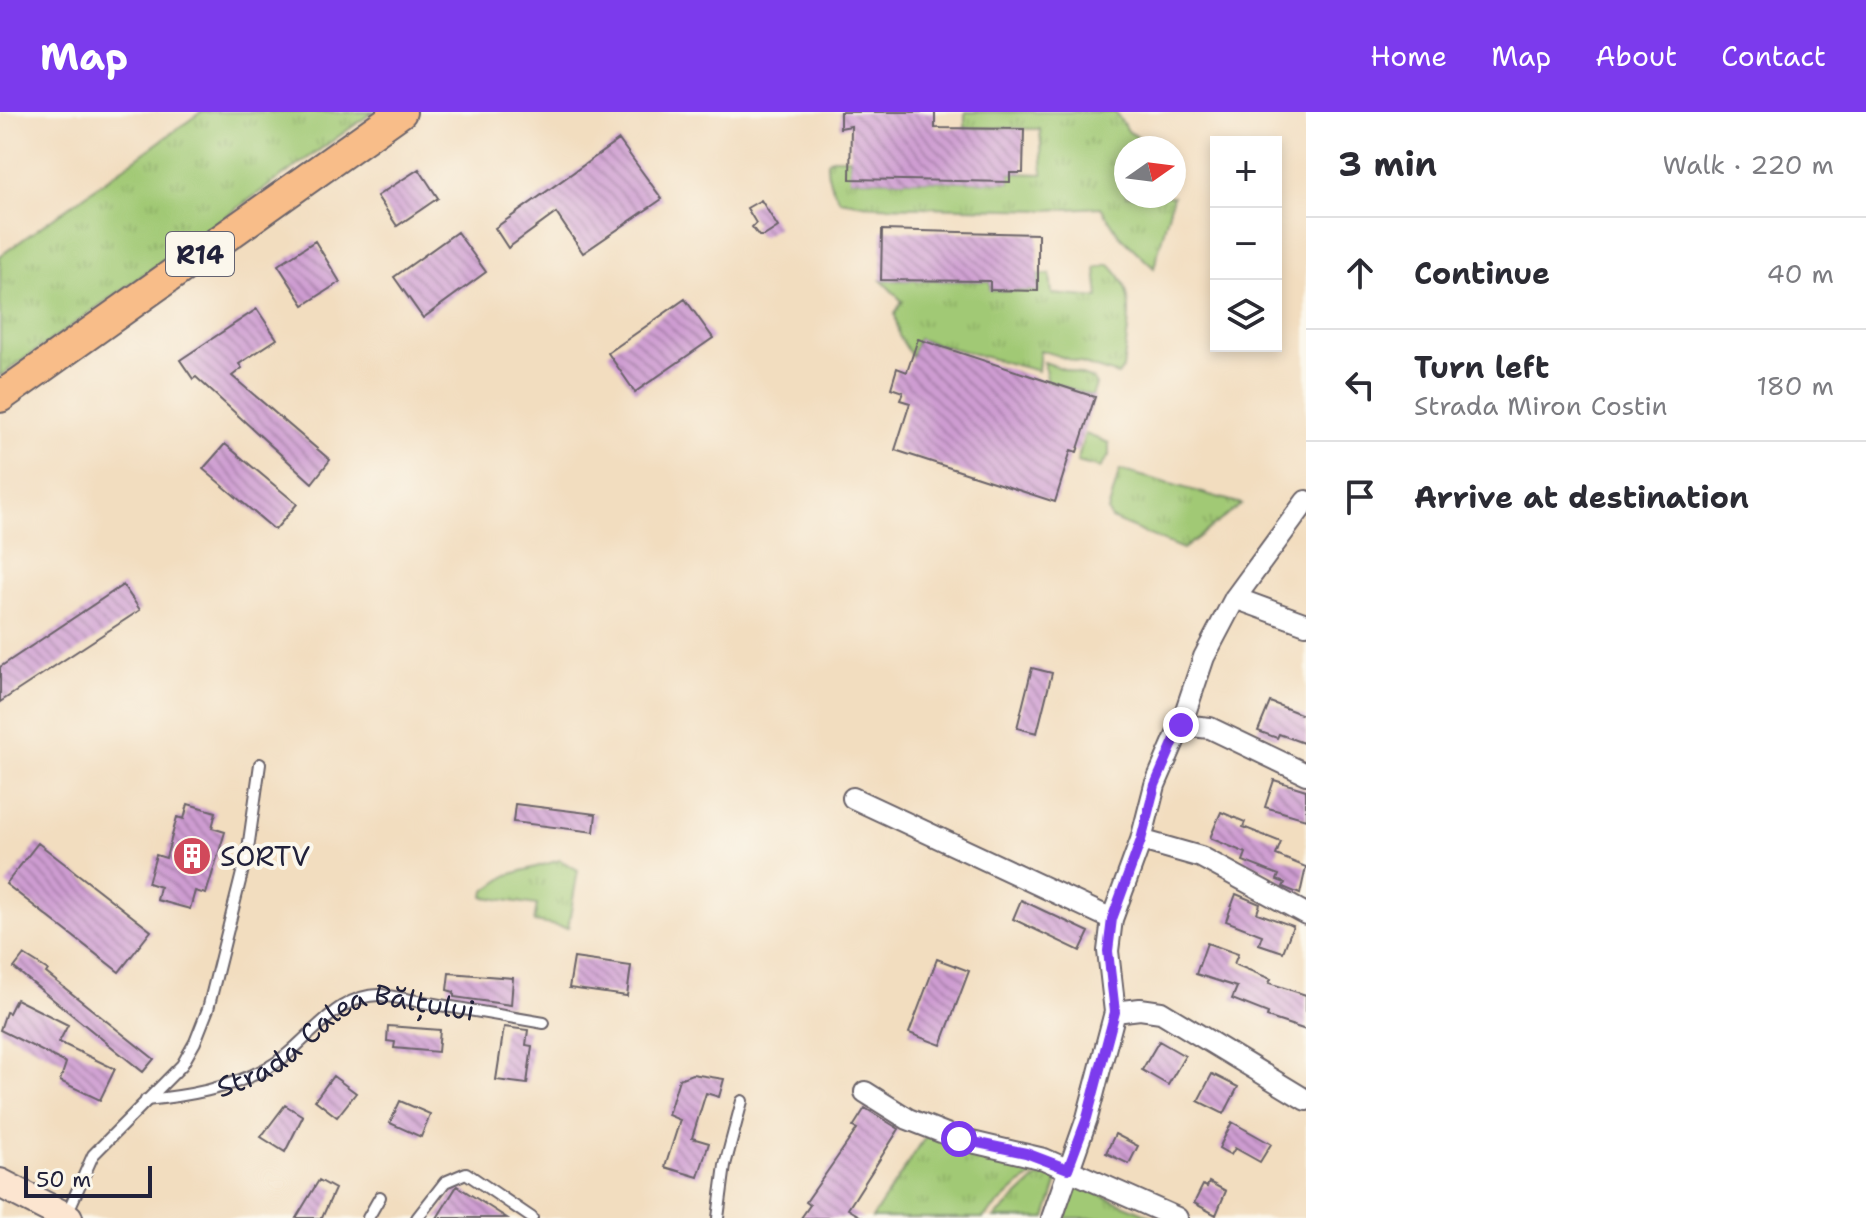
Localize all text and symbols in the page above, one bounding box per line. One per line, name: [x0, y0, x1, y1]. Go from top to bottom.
text: Map: [40, 31, 128, 82]
text: Home: [1370, 37, 1447, 75]
text: Map: [1491, 37, 1551, 75]
text: About: [1595, 37, 1677, 75]
text: Contact: [1721, 37, 1826, 75]
north arrow: [1114, 136, 1186, 208]
map controls: [1210, 136, 1282, 352]
button: +: [1210, 136, 1282, 208]
text: 3 min: [1338, 141, 1437, 187]
text: Walk · 220 m: [1662, 147, 1834, 182]
button: −: [1210, 208, 1282, 280]
road number: R14: [166, 232, 234, 276]
icon: ahead: [1338, 251, 1382, 295]
text: Continue: [1414, 253, 1550, 294]
text: 40 m: [1767, 256, 1834, 291]
button: layers: [1210, 280, 1282, 352]
text: Turn left: [1414, 347, 1549, 388]
icon: left: [1338, 363, 1382, 407]
text: 180 m: [1756, 368, 1834, 403]
text: Strada Miron Costin: [1414, 388, 1668, 423]
icon: arrive: [1338, 475, 1382, 519]
text: Arrive at destination: [1414, 477, 1749, 518]
route end: [1163, 707, 1199, 743]
building icon: SORTV: [171, 835, 213, 877]
place label: SORTV: [220, 837, 310, 875]
street label: Strada Calea Bălțului: [212, 975, 478, 1106]
route start: [941, 1121, 977, 1157]
scale bar: [24, 1162, 152, 1198]
text: 50 m: [36, 1165, 91, 1194]

